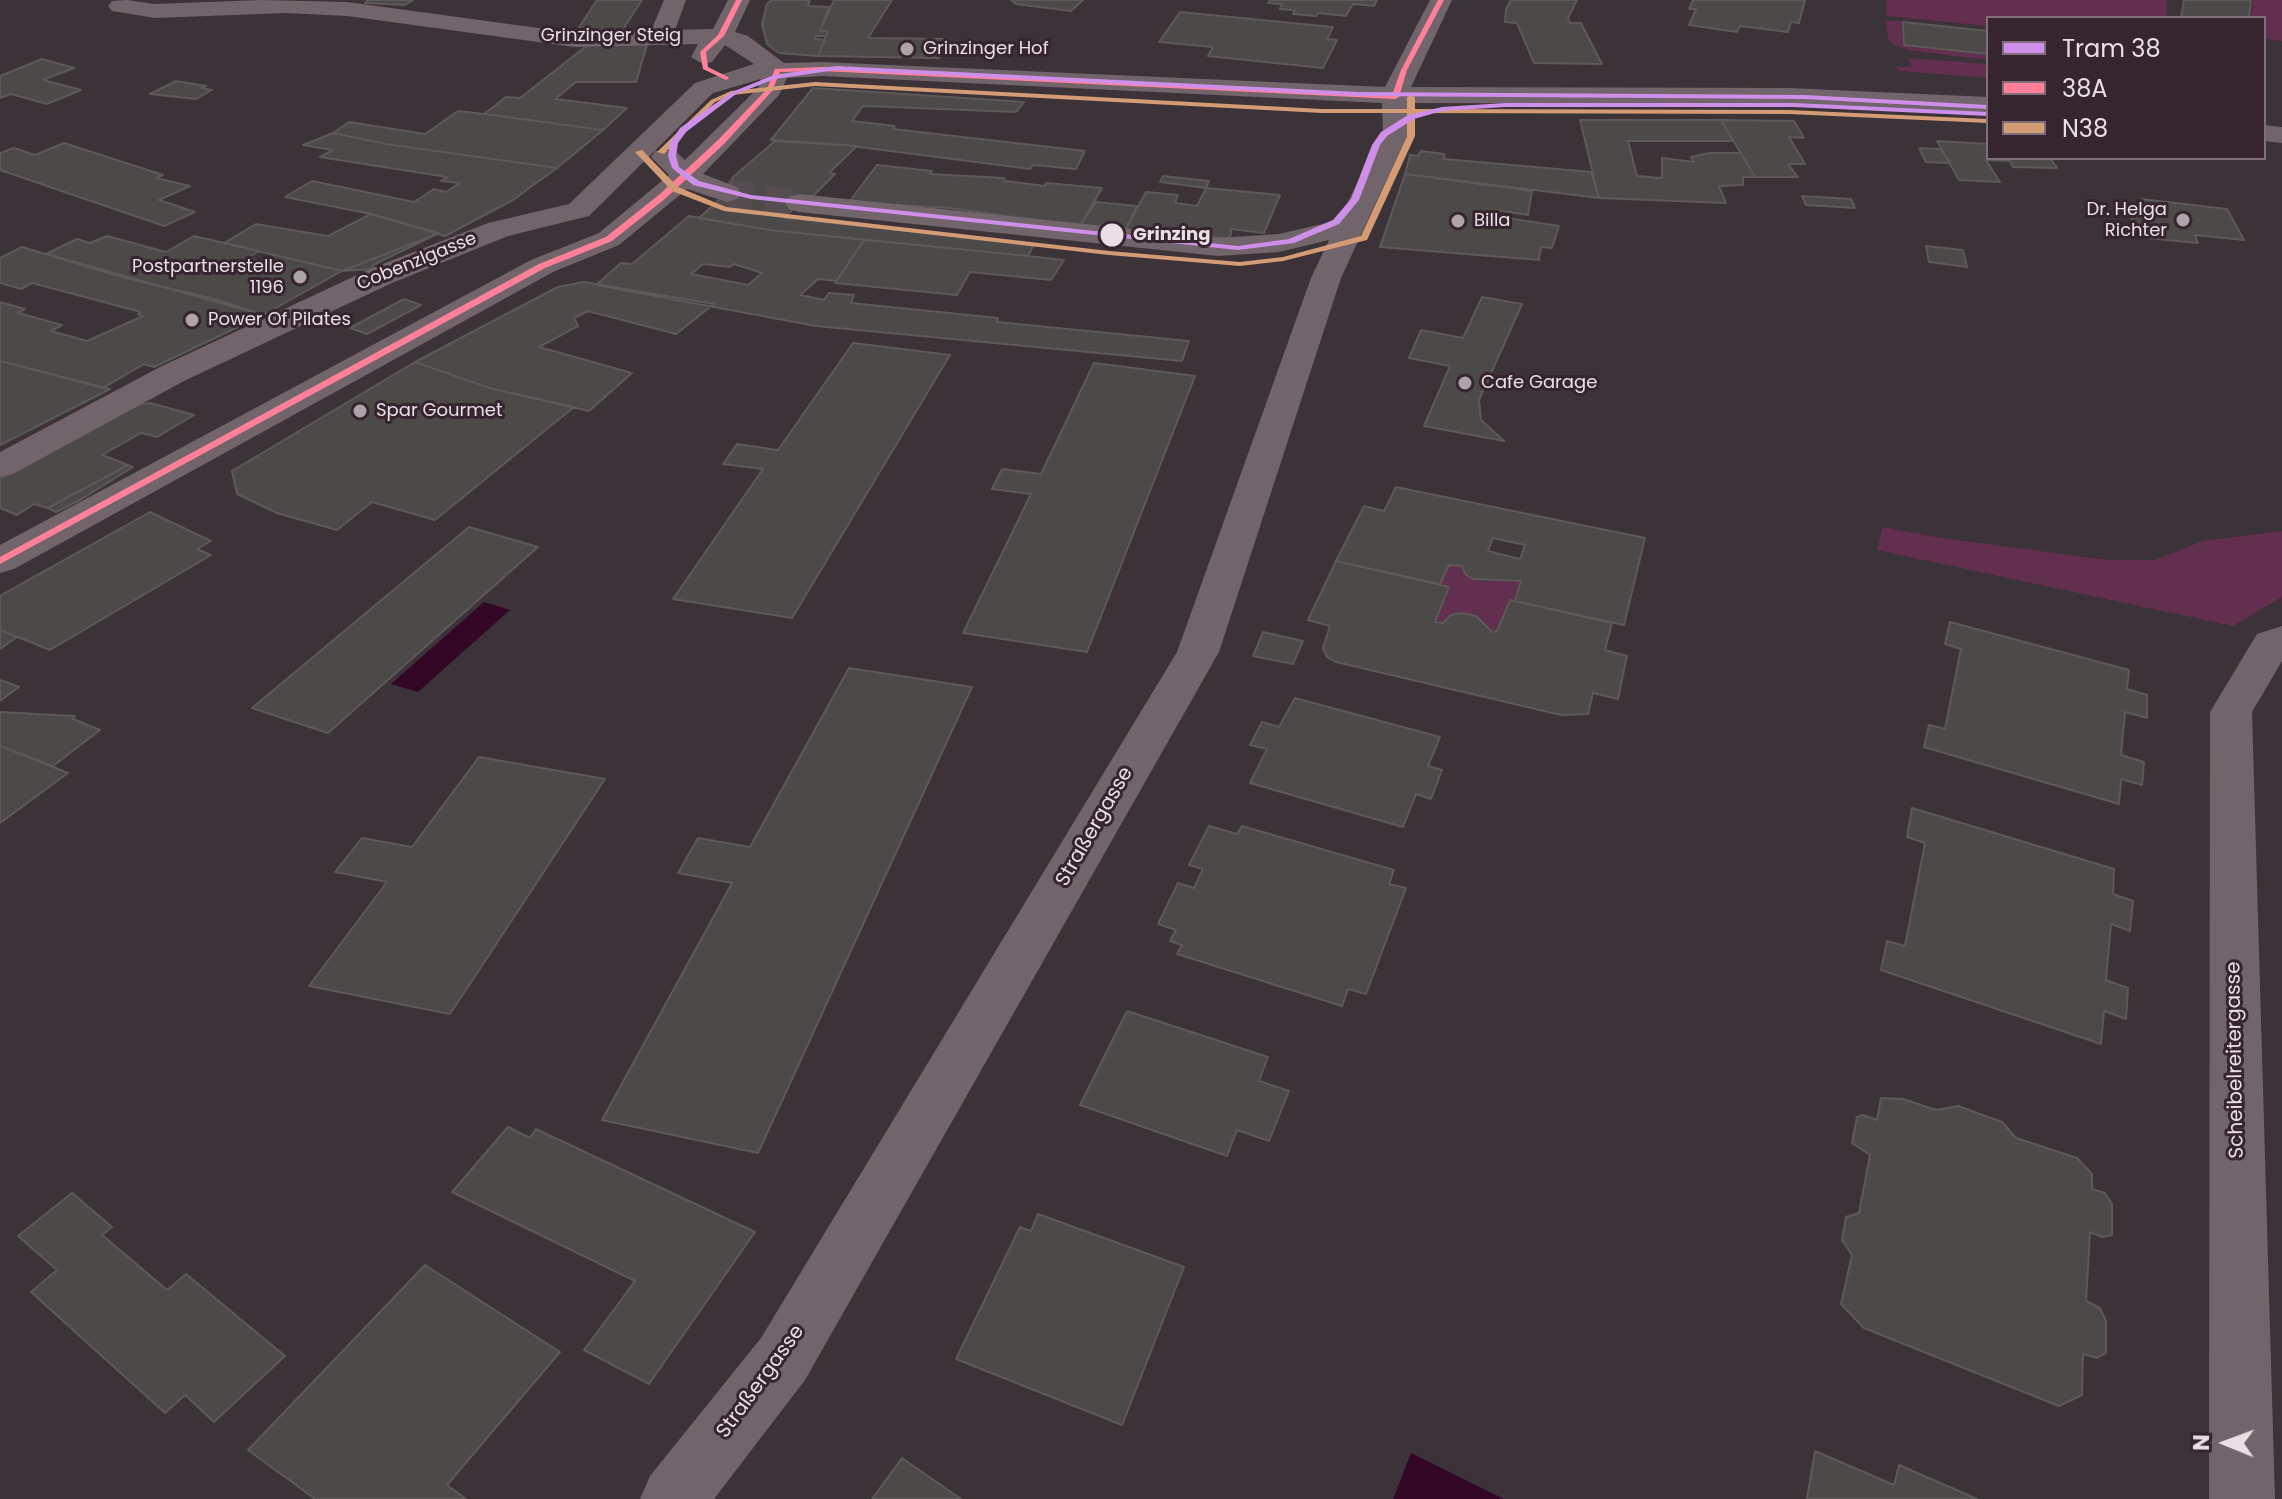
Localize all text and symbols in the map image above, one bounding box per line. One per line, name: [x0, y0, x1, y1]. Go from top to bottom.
legend: [1986, 16, 2266, 160]
street label: Grinzinger Steig: [541, 25, 681, 47]
text: Tram 38: [2062, 32, 2161, 65]
place label: Grinzinger Hof: [923, 38, 1049, 60]
marker: Grinzinger Hof: [898, 40, 916, 58]
text: 38A: [2062, 72, 2107, 105]
text: N38: [2062, 112, 2108, 145]
place label: Dr. Helga Richter: [2087, 199, 2167, 242]
place label: Billa: [1474, 210, 1510, 232]
marker: Dr. Helga Richter: [2174, 211, 2192, 229]
marker: Billa: [1449, 212, 1467, 230]
marker: Grinzing: [1098, 221, 1126, 249]
place label: Grinzing: [1133, 224, 1210, 246]
street label: Cobenzlgasse: [354, 228, 480, 296]
place label: Postpartnerstelle 1196: [132, 256, 284, 298]
marker: Postpartnerstelle 1196: [291, 268, 309, 286]
place label: Power Of Pilates: [208, 309, 351, 331]
marker: Power Of Pilates: [183, 311, 201, 329]
place label: Cafe Garage: [1481, 372, 1597, 394]
marker: Cafe Garage: [1456, 374, 1474, 392]
place label: Spar Gourmet: [376, 400, 502, 422]
marker: Spar Gourmet: [351, 402, 369, 420]
street label: Straßergasse: [1051, 763, 1139, 891]
street label: Scheibelreitergasse: [2222, 961, 2250, 1159]
street label: Straßergasse: [712, 1321, 810, 1443]
north arrow: [2186, 1403, 2266, 1483]
text: N: [2186, 1434, 2217, 1451]

